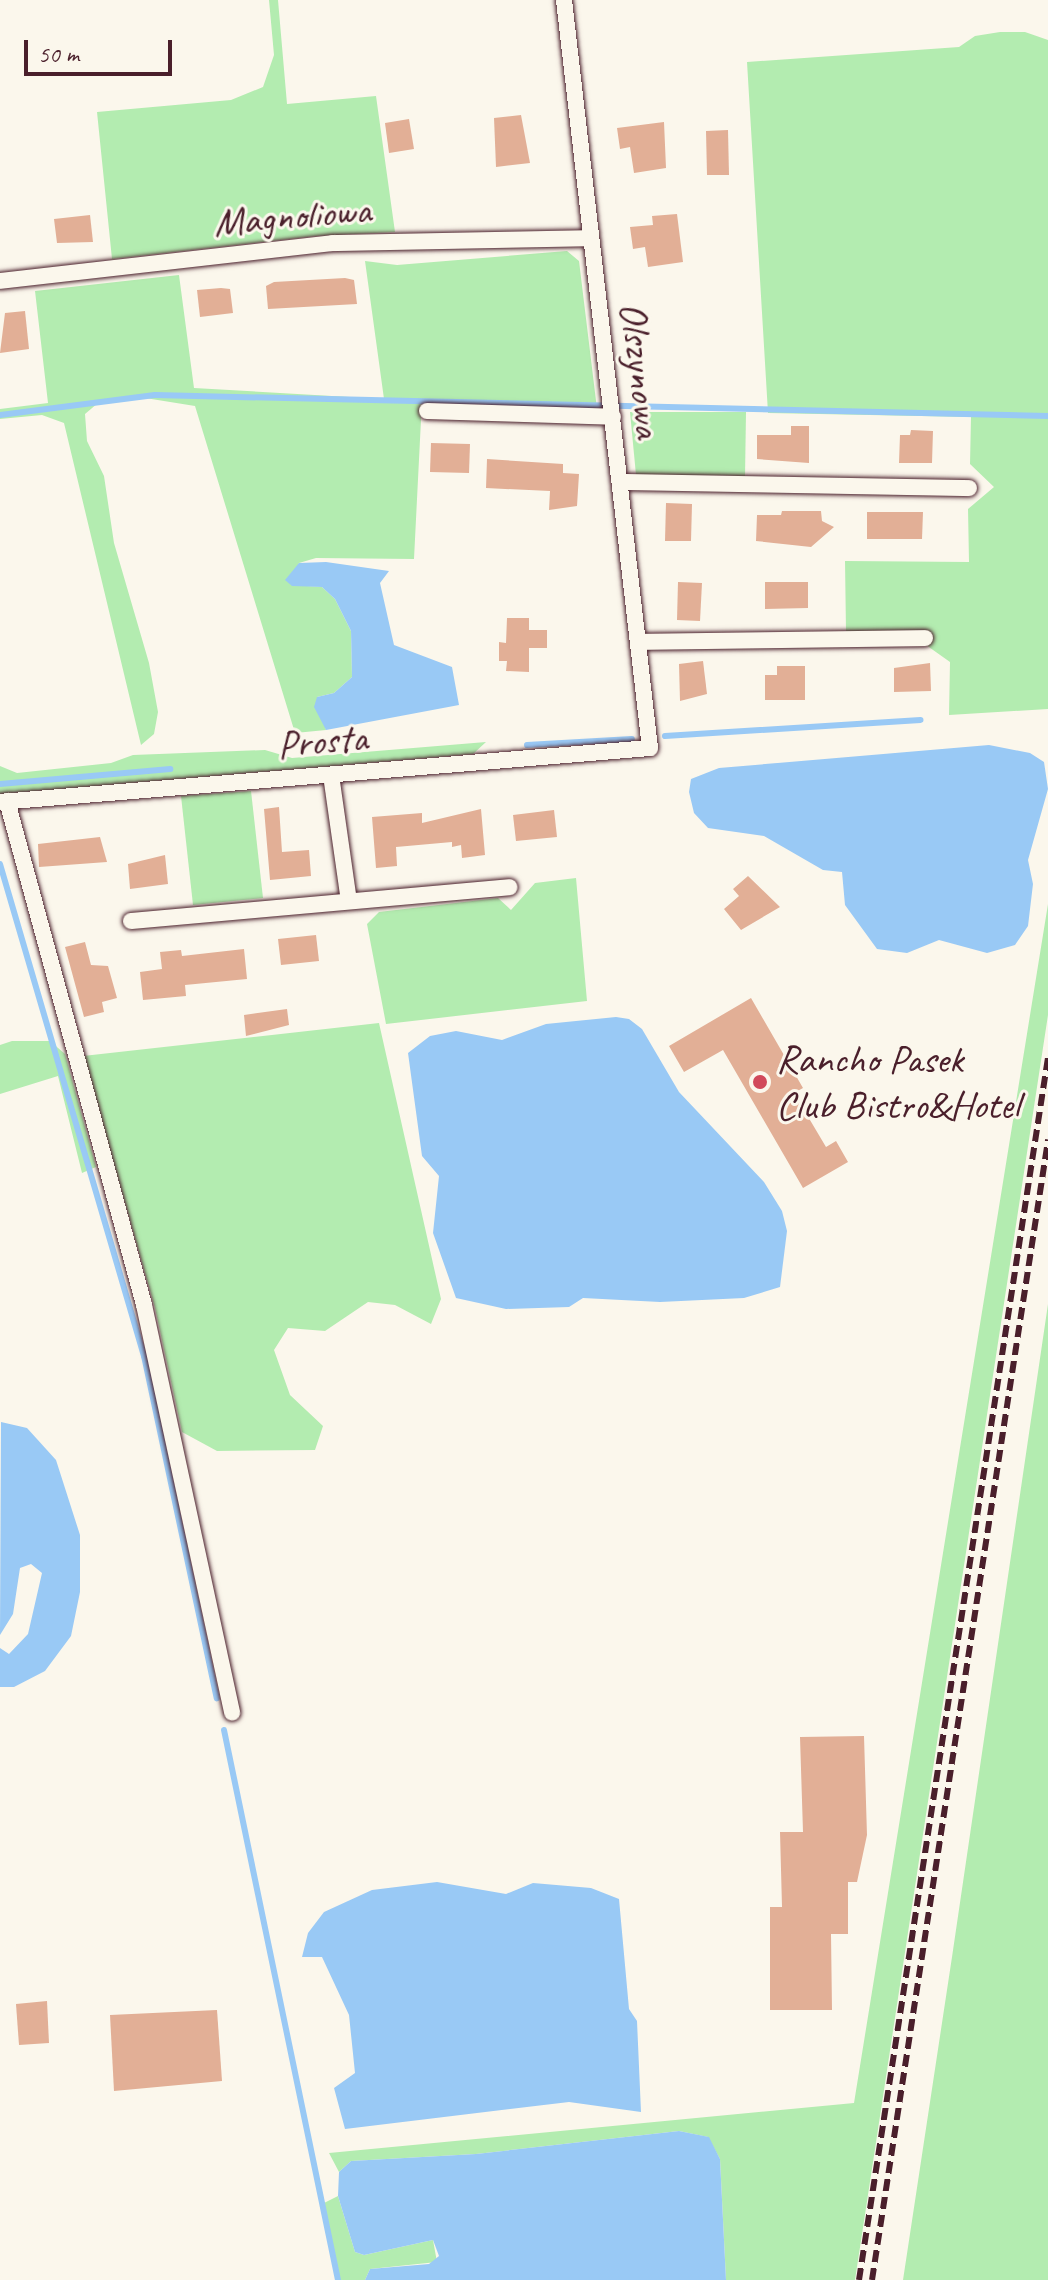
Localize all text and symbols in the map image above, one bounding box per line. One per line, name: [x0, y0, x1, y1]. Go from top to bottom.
scale bar: [28, 24, 176, 74]
text: 50 m: [38, 39, 79, 69]
street label: Magnoliowa: [212, 185, 372, 247]
street label: Olszynowa: [609, 300, 673, 440]
street label: Prosta: [275, 713, 369, 769]
place label: Rancho Pasek Club Bistro&Hotel: [776, 1035, 1020, 1129]
marker: Rancho Pasek Club Bistro&Hotel: [751, 1073, 769, 1091]

